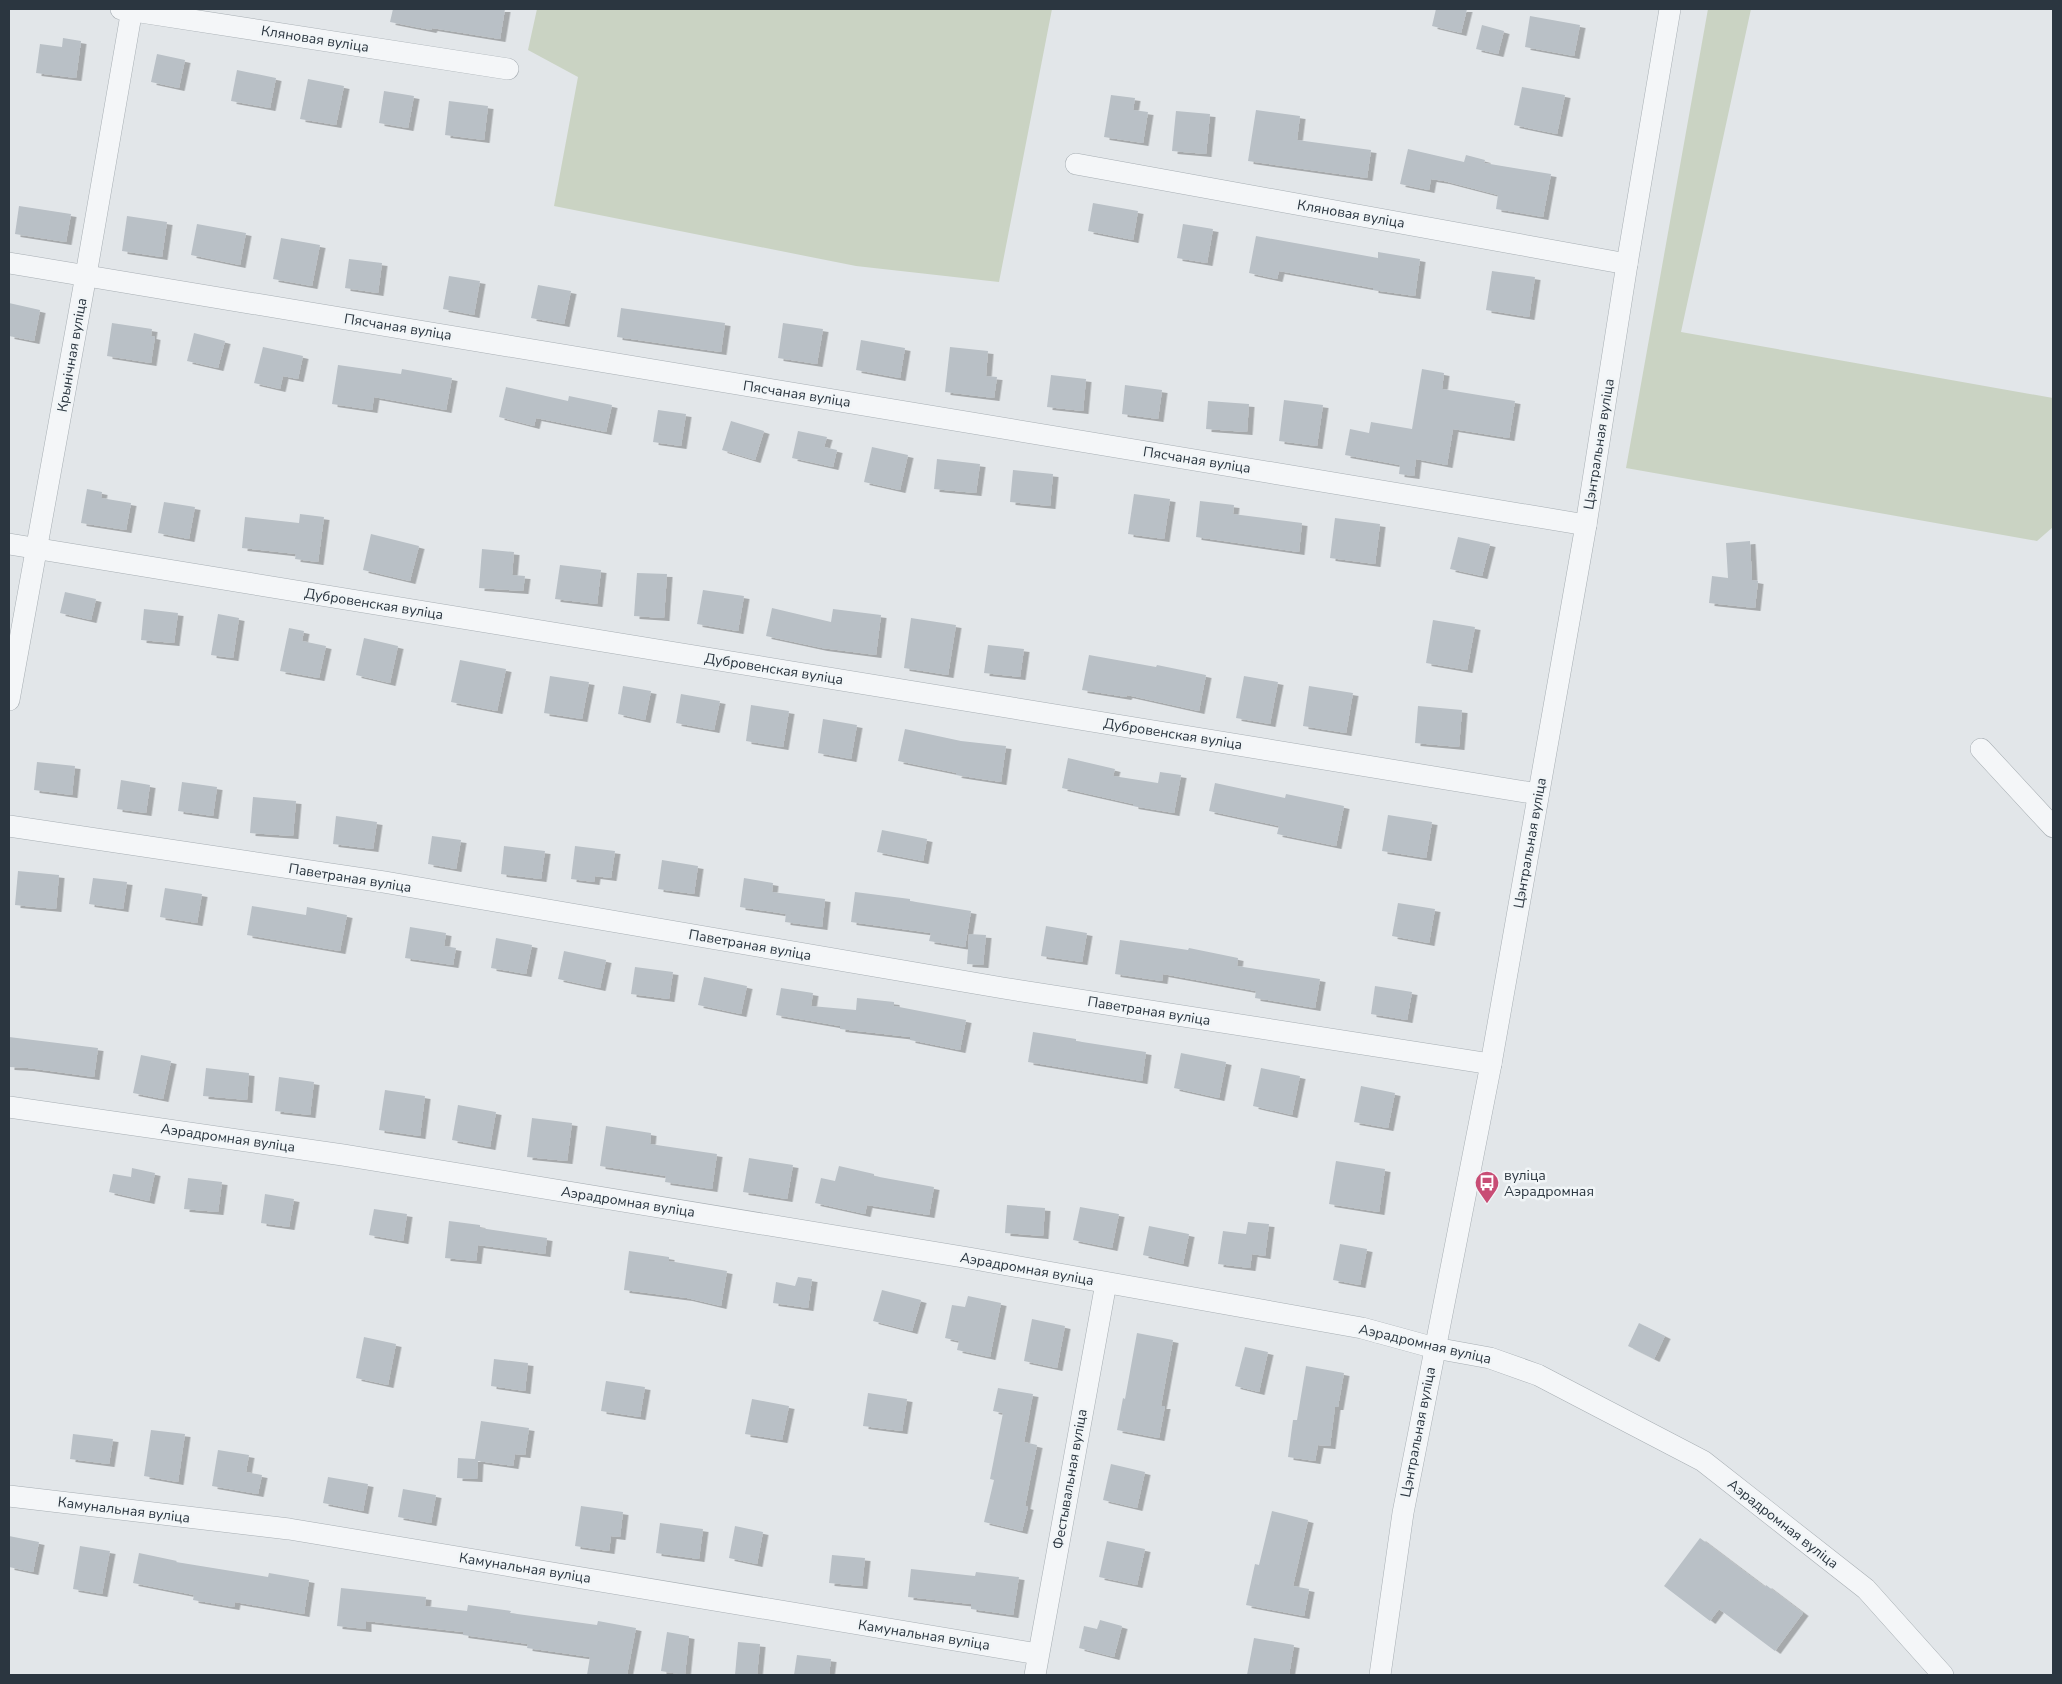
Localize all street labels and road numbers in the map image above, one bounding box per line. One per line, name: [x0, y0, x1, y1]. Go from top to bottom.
street label: Кляновая вуліца: [260, 21, 370, 57]
street label: Кляновая вуліца: [1296, 195, 1406, 233]
street label: Крынічная вуліца: [53, 296, 91, 414]
street label: Пясчаная вуліца: [343, 309, 453, 345]
street label: Пясчаная вуліца: [742, 376, 852, 412]
street label: Цэнтральная вуліца: [1579, 377, 1619, 511]
street label: Пясчаная вуліца: [1142, 442, 1252, 478]
street label: Дубровенская вуліца: [303, 584, 445, 624]
street label: Дубровенская вуліца: [703, 649, 845, 689]
street label: Дубровенская вуліца: [1102, 714, 1244, 754]
street label: Цэнтральная вуліца: [1509, 776, 1551, 910]
street label: Паветраная вуліца: [287, 859, 413, 897]
street label: Паветраная вуліца: [687, 925, 813, 965]
street label: Паветраная вуліца: [1086, 992, 1212, 1030]
street label: Аэрадромная вуліца: [160, 1119, 296, 1157]
street label: Аэрадромная вуліца: [560, 1182, 696, 1222]
street label: Аэрадромная вуліца: [959, 1248, 1095, 1290]
street label: Аэрадромная вуліца: [1357, 1320, 1493, 1368]
street label: Цэнтральная вуліца: [1396, 1365, 1440, 1499]
street label: Фестывальная вуліца: [1048, 1407, 1092, 1551]
street label: Аэрадромная вуліца: [1724, 1475, 1842, 1573]
street label: Камунальная вуліца: [57, 1492, 191, 1528]
street label: Камунальная вуліца: [458, 1548, 592, 1588]
street label: Камунальная вуліца: [857, 1615, 991, 1655]

